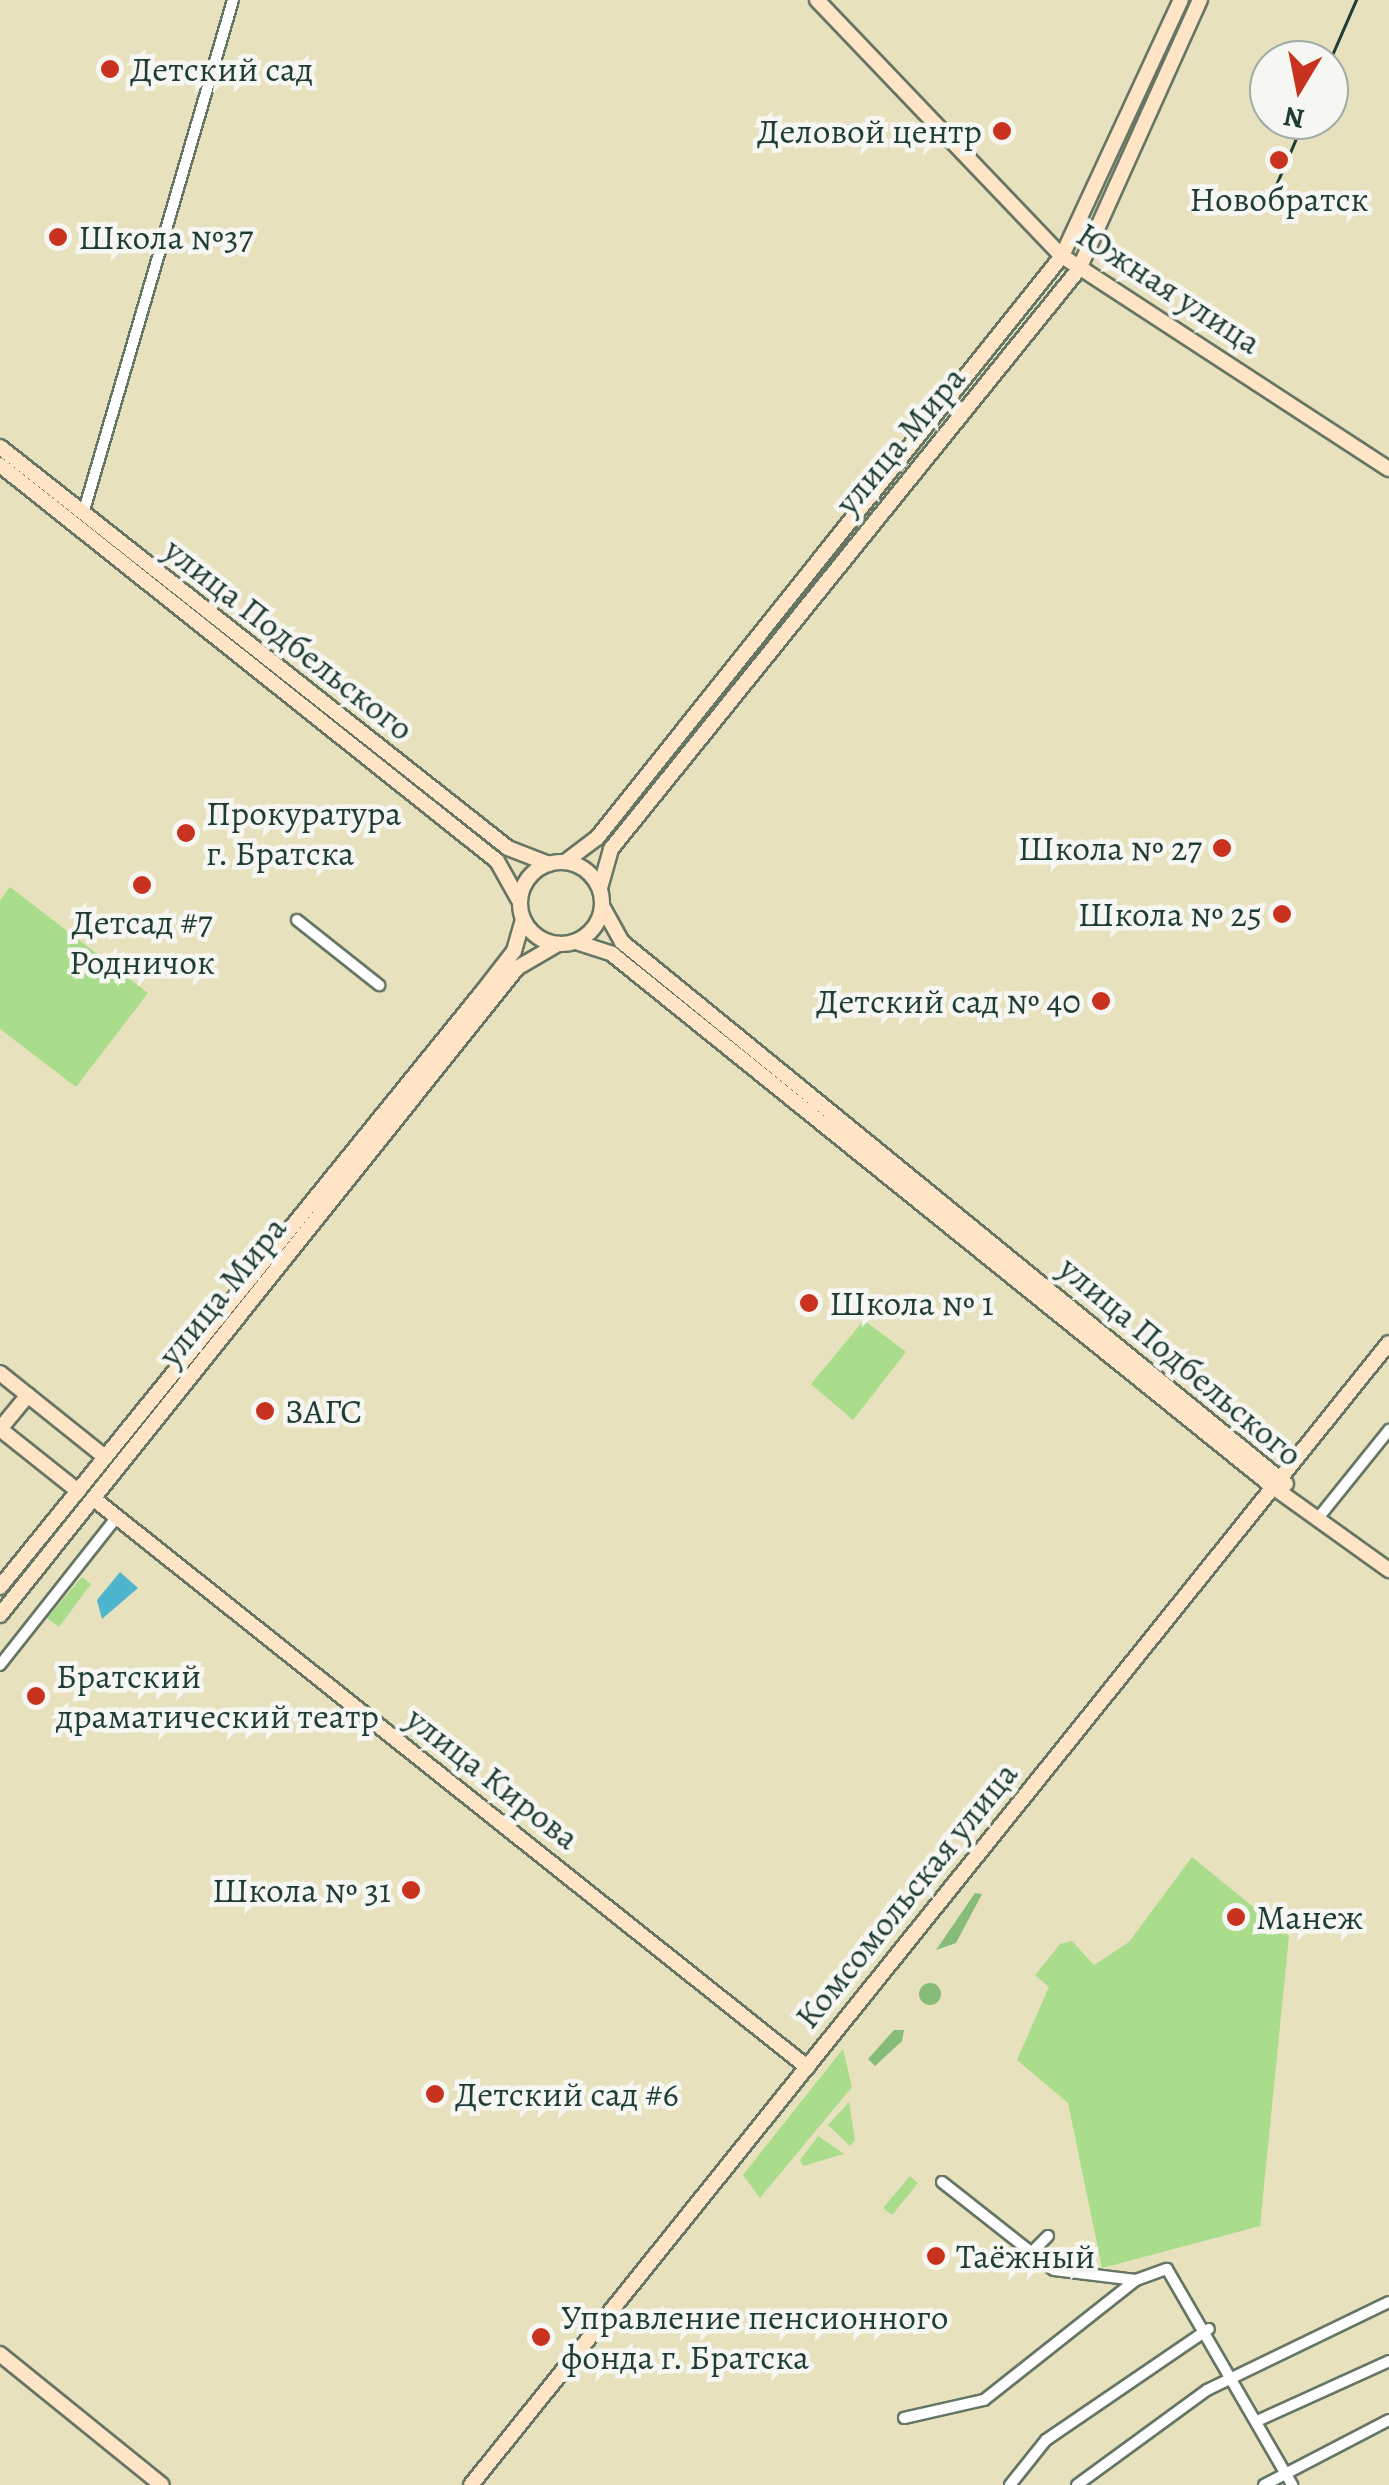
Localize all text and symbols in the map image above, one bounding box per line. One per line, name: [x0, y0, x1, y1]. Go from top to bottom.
north arrow: [1249, 40, 1349, 140]
place label: Детский сад: [130, 48, 313, 90]
marker: Детский сад: [99, 58, 121, 80]
text: N: [1281, 97, 1307, 138]
place label: Деловой центр: [757, 110, 982, 152]
marker: Деловой центр: [991, 120, 1013, 142]
marker: Новобратск: [1266, 147, 1292, 173]
place label: Новобратск: [1189, 178, 1369, 220]
street label: Южная улица: [1069, 213, 1269, 363]
place label: Школа №37: [78, 216, 253, 258]
marker: Школа №37: [47, 226, 69, 248]
street label: улица Мира: [826, 357, 974, 523]
street label: улица Подбельского: [156, 529, 422, 749]
place label: Прокуратура г. Братска: [206, 792, 401, 874]
marker: Прокуратура г. Братска: [175, 822, 197, 844]
place label: Школа № 27: [1018, 827, 1202, 869]
marker: Школа № 27: [1211, 837, 1233, 859]
marker: Детсад #7 Родничок: [131, 874, 153, 896]
place label: Школа № 25: [1078, 893, 1262, 935]
place label: Детсад #7 Родничок: [69, 901, 215, 983]
marker: Школа № 25: [1271, 903, 1293, 925]
place label: Детский сад № 40: [816, 980, 1081, 1022]
marker: Детский сад № 40: [1090, 990, 1112, 1012]
street label: улица Мира: [149, 1208, 295, 1374]
street label: улица Подбельского: [1051, 1247, 1311, 1475]
place label: Школа № 1: [829, 1282, 994, 1324]
marker: Школа № 1: [798, 1292, 820, 1314]
place label: ЗАГС: [285, 1390, 362, 1432]
marker: ЗАГС: [254, 1400, 276, 1422]
place label: Братский драматический театр: [56, 1655, 379, 1737]
marker: Братский драматический театр: [25, 1685, 47, 1707]
street label: улица Кирова: [398, 1697, 588, 1859]
street label: Комсомольская улица: [786, 1753, 1026, 2037]
place label: Школа № 31: [212, 1869, 391, 1911]
marker: Школа № 31: [400, 1879, 422, 1901]
place label: Манеж: [1256, 1896, 1363, 1938]
marker: Манеж: [1225, 1906, 1247, 1928]
place label: Детский сад #6: [455, 2073, 679, 2115]
marker: Детский сад #6: [424, 2083, 446, 2105]
place label: Таёжный: [956, 2235, 1095, 2277]
marker: Таёжный: [925, 2245, 947, 2267]
place label: Управление пенсионного фонда г. Братска: [561, 2296, 948, 2378]
marker: Управление пенсионного фонда г. Братска: [530, 2326, 552, 2348]

